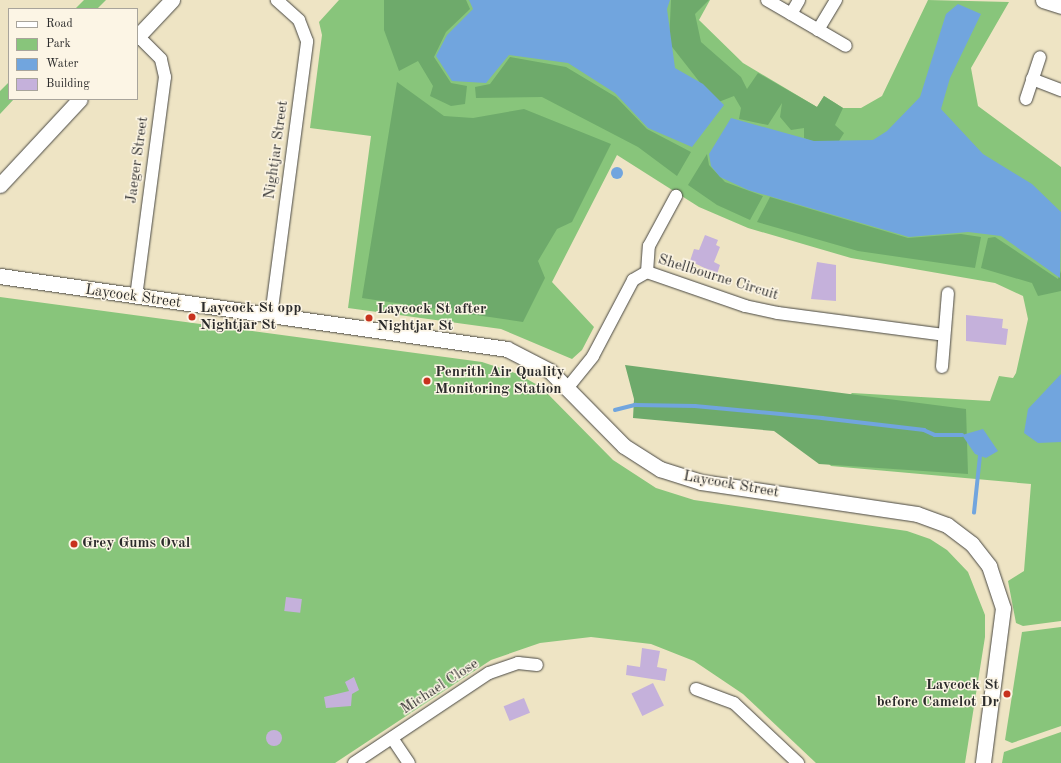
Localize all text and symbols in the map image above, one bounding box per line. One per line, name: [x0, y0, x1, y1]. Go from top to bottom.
legend: [8, 8, 138, 100]
text: Road: [46, 18, 73, 30]
text: Park: [46, 38, 71, 50]
text: Water: [46, 58, 78, 70]
text: Building: [46, 78, 90, 90]
street label: Nightjar Street: [261, 100, 293, 200]
street label: Jaeger Street: [123, 115, 153, 205]
street label: Shellbourne Circuit: [656, 251, 780, 305]
street label: Laycock Street: [84, 281, 182, 313]
place label: Laycock St opp Nightjar St: [200, 299, 301, 334]
place label: Laycock St after Nightjar St: [377, 300, 486, 335]
marker: Laycock St opp Nightjar St: [187, 312, 197, 322]
marker: Laycock St after Nightjar St: [364, 313, 374, 323]
place label: Penrith Air Quality Monitoring Station: [435, 363, 565, 398]
marker: Penrith Air Quality Monitoring Station: [422, 376, 432, 386]
street label: Laycock Street: [682, 468, 780, 502]
place label: Grey Gums Oval: [82, 535, 190, 553]
marker: Grey Gums Oval: [69, 539, 79, 549]
street label: Michael Close: [398, 655, 482, 719]
place label: Laycock St before Camelot Dr: [877, 676, 999, 711]
marker: Laycock St before Camelot Dr: [1002, 689, 1012, 699]

